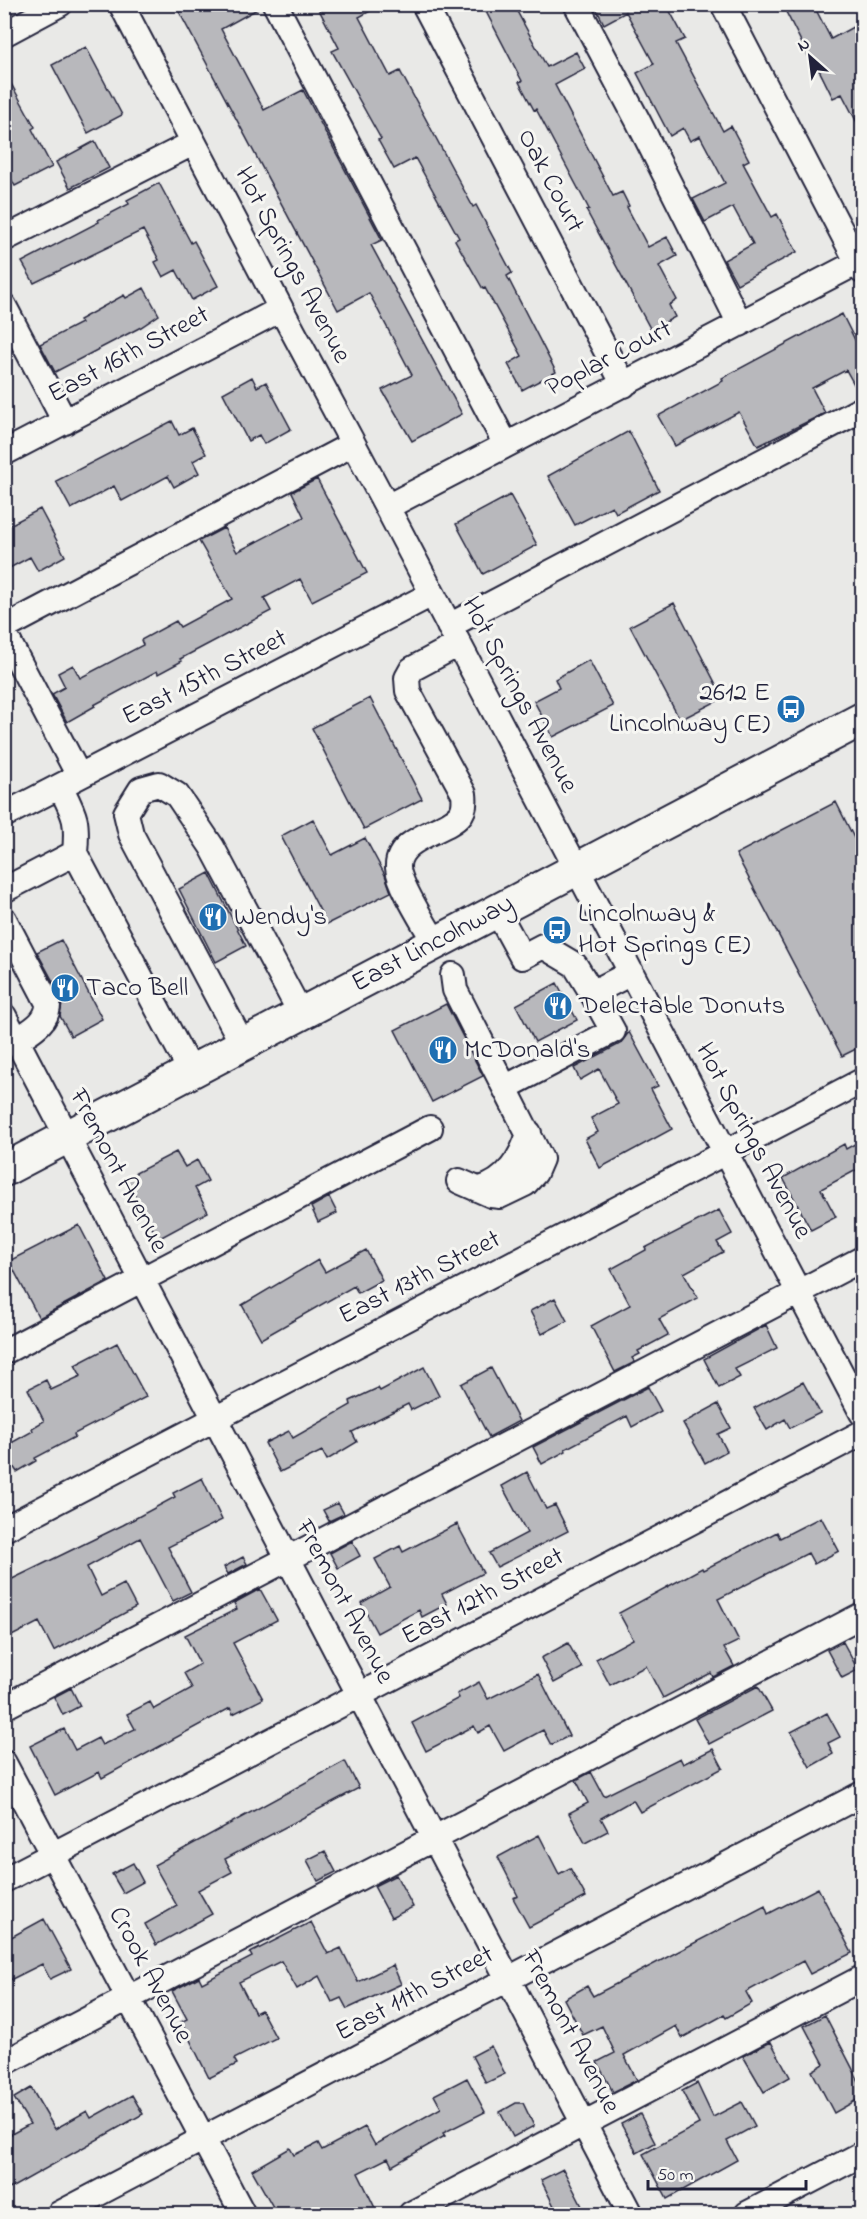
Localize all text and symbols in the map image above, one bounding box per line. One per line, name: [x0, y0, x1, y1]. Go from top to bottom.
north arrow: [780, 27, 840, 87]
text: N: [793, 32, 814, 59]
street label: Oak Court: [506, 122, 594, 240]
street label: Hot Springs Avenue: [224, 160, 361, 371]
street label: East 16th Street: [41, 296, 217, 414]
street label: Poplar Court: [539, 310, 679, 408]
street label: Hot Springs Avenue: [451, 590, 588, 801]
street label: East 15th Street: [115, 619, 295, 737]
place label: 2612 E Lincolnway (E): [609, 674, 770, 744]
bus stop icon: 2612 E Lincolnway (E): [775, 693, 807, 725]
street label: East Lincolnway: [345, 885, 521, 1003]
place label: Lincolnway & Hot Springs (E): [578, 895, 751, 965]
place label: Wendy's: [234, 898, 327, 937]
restaurant icon: Wendy's: [197, 901, 229, 933]
bus stop icon: Lincolnway & Hot Springs (E): [541, 914, 573, 946]
place label: Taco Bell: [86, 969, 188, 1008]
restaurant icon: Taco Bell: [49, 972, 81, 1004]
place label: Delectable Donuts: [578, 987, 785, 1026]
restaurant icon: Delectable Donuts: [542, 990, 574, 1022]
place label: McDonald's: [464, 1031, 590, 1070]
restaurant icon: McDonald's: [427, 1034, 459, 1066]
street label: Hot Springs Avenue: [685, 1036, 822, 1247]
street label: Fremont Avenue: [58, 1081, 178, 1261]
street label: East 13th Street: [332, 1220, 508, 1336]
street label: Fremont Avenue: [284, 1512, 404, 1692]
street label: East 12th Street: [395, 1538, 571, 1656]
street label: Crook Avenue: [98, 1900, 203, 2051]
street label: East 11th Street: [329, 1936, 501, 2052]
street label: Fremont Avenue: [510, 1942, 630, 2122]
scale bar: [648, 2153, 806, 2191]
text: 50 m: [657, 2163, 694, 2189]

